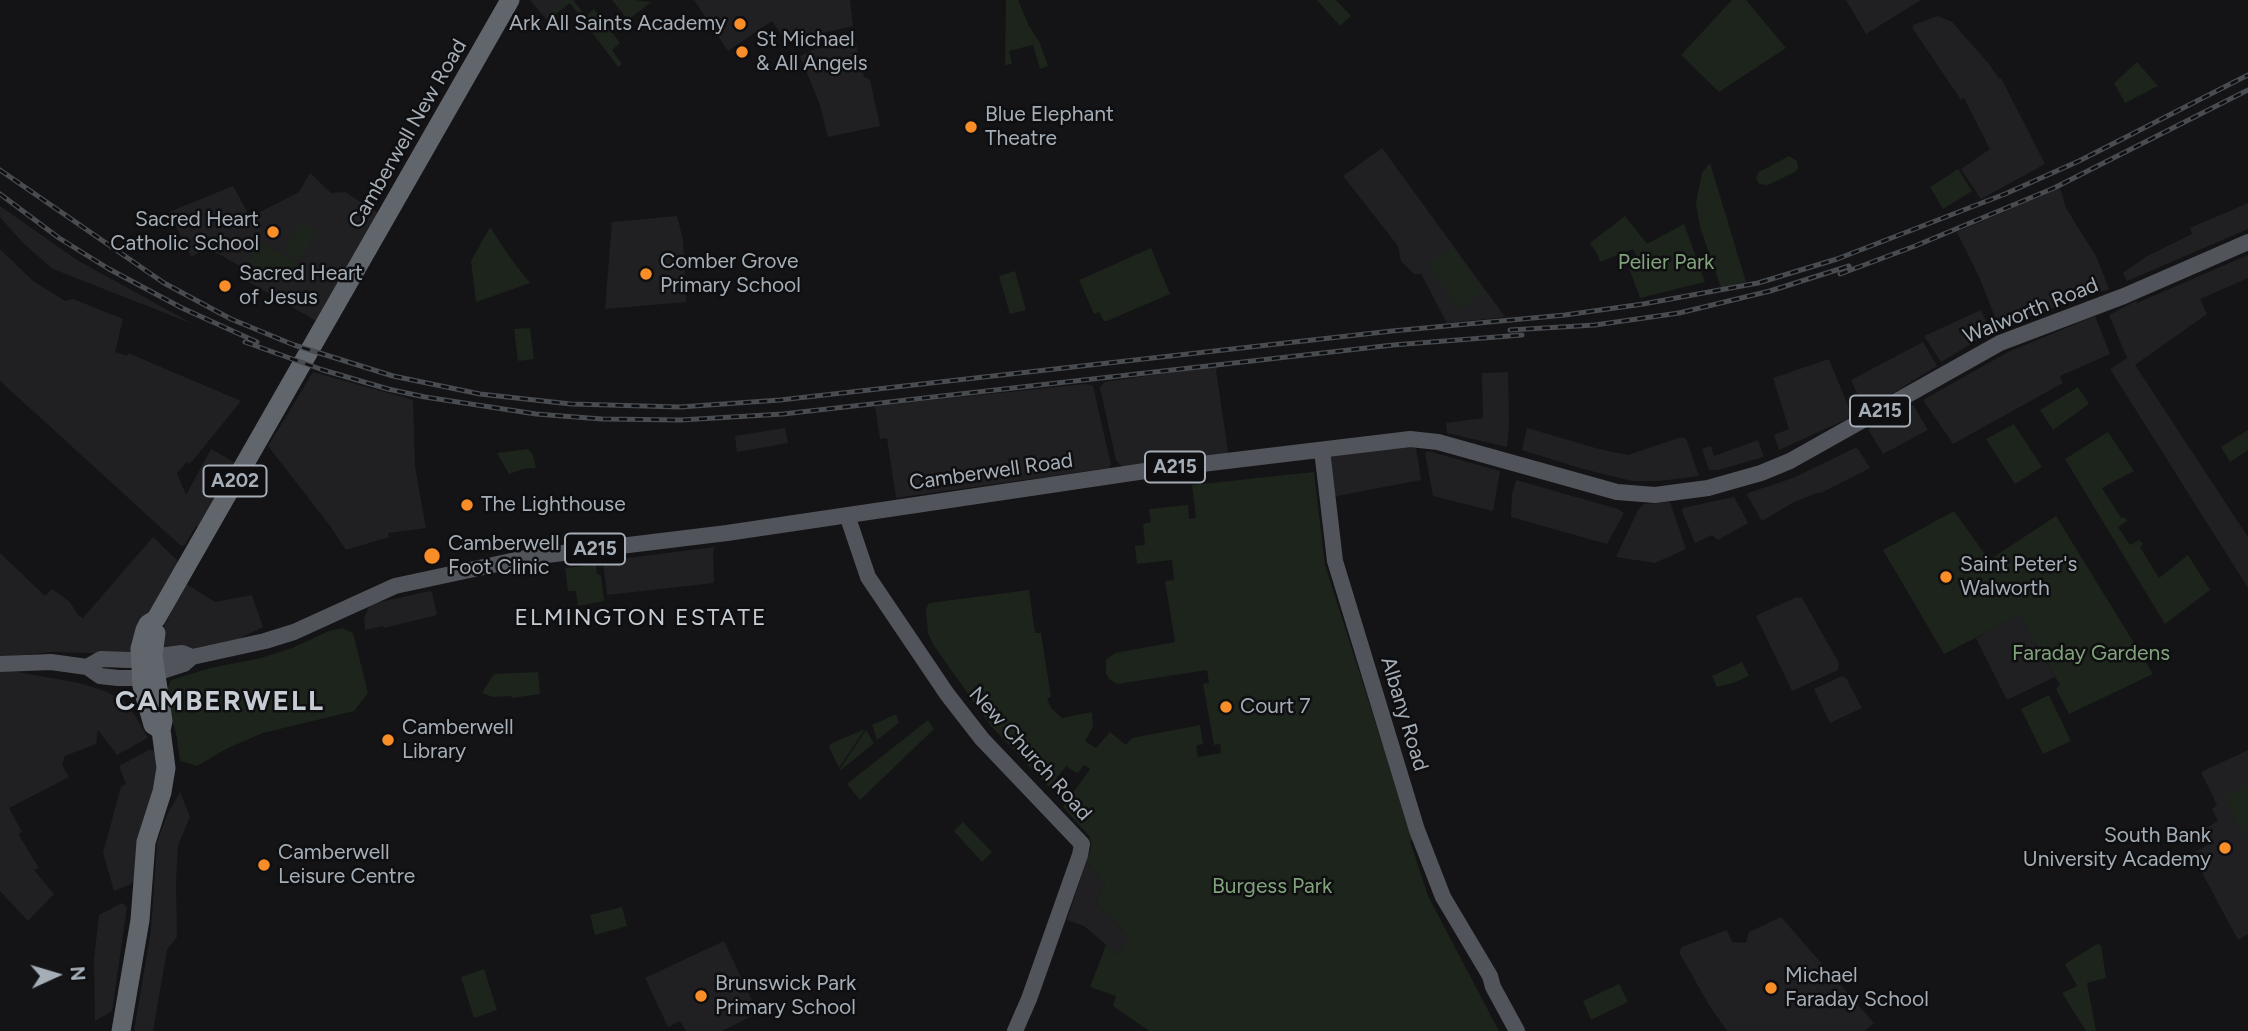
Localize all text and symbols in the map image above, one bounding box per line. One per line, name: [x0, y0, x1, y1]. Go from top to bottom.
place label: Ark All Saints Academy: [509, 11, 726, 37]
marker: Ark All Saints Academy: [732, 16, 748, 32]
place label: St Michael & All Angels: [756, 27, 867, 77]
street label: Camberwell New Road: [344, 35, 472, 233]
marker: St Michael & All Angels: [734, 44, 750, 60]
place label: Blue Elephant Theatre: [985, 102, 1114, 152]
marker: Blue Elephant Theatre: [963, 119, 979, 135]
place label: Sacred Heart Catholic School: [110, 207, 259, 257]
marker: Sacred Heart Catholic School: [265, 224, 281, 240]
place label: Comber Grove Primary School: [660, 249, 801, 299]
park label: Pelier Park: [1618, 250, 1714, 276]
place label: Sacred Heart of Jesus: [239, 261, 363, 311]
marker: Comber Grove Primary School: [638, 266, 654, 282]
street label: Walworth Road: [1960, 272, 2102, 350]
marker: Sacred Heart of Jesus: [217, 278, 233, 294]
road number: A215: [1850, 396, 1910, 426]
street label: Camberwell Road: [908, 448, 1074, 496]
road number: A215: [1145, 452, 1205, 482]
road number: A202: [204, 466, 266, 496]
place label: The Lighthouse: [481, 492, 626, 518]
marker: The Lighthouse: [459, 497, 475, 513]
place label: Camberwell Foot Clinic: [448, 531, 560, 581]
road number: A215: [565, 534, 625, 564]
marker: Camberwell Foot Clinic: [422, 546, 442, 566]
place label: Saint Peter's Walworth: [1960, 552, 2077, 602]
marker: Saint Peter's Walworth: [1938, 569, 1954, 585]
district label: ELMINGTON ESTATE: [516, 604, 766, 632]
park label: Faraday Gardens: [2012, 641, 2170, 667]
street label: Albany Road: [1375, 654, 1433, 774]
street label: New Church Road: [963, 682, 1097, 826]
district label: CAMBERWELL: [116, 685, 324, 719]
place label: Court 7: [1240, 694, 1311, 720]
marker: Court 7: [1218, 699, 1234, 715]
place label: Camberwell Library: [402, 715, 514, 765]
marker: Camberwell Library: [380, 732, 396, 748]
place label: South Bank University Academy: [2023, 823, 2211, 873]
place label: Camberwell Leisure Centre: [278, 840, 415, 890]
marker: South Bank University Academy: [2217, 840, 2233, 856]
marker: Camberwell Leisure Centre: [256, 857, 272, 873]
park label: Burgess Park: [1212, 874, 1332, 900]
north arrow: [21, 940, 91, 1010]
place label: Michael Faraday School: [1785, 963, 1929, 1013]
text: N: [65, 965, 89, 982]
place label: Brunswick Park Primary School: [715, 971, 856, 1021]
marker: Michael Faraday School: [1763, 980, 1779, 996]
marker: Brunswick Park Primary School: [693, 988, 709, 1004]

